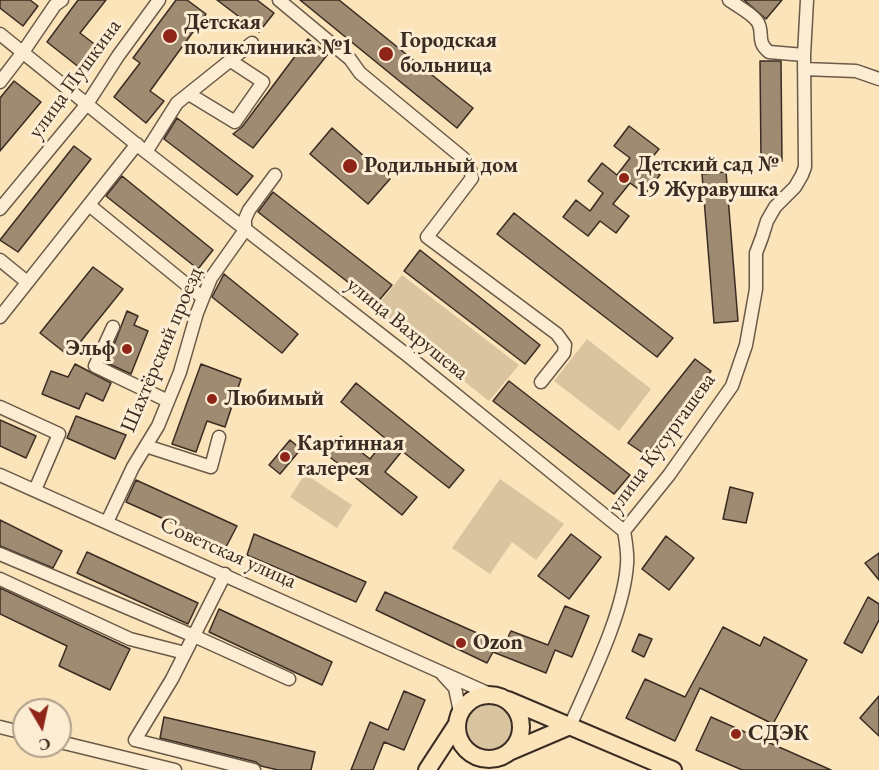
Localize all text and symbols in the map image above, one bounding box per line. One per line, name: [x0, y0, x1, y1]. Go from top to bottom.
place label: Детская поликлиника №1: [184, 10, 353, 62]
street label: улица Пушкина: [23, 14, 127, 144]
marker: Детская поликлиника №1: [161, 27, 179, 45]
place label: Городская больница: [400, 28, 497, 80]
marker: Городская больница: [377, 45, 395, 63]
place label: Детский сад № 19 Журавушка: [636, 152, 778, 204]
place label: Родильный дом: [364, 153, 518, 179]
marker: Родильный дом: [341, 157, 359, 175]
marker: Детский сад № 19 Журавушка: [617, 171, 631, 185]
street label: Шахтёрский проезд: [115, 263, 209, 437]
street label: улица Вахрушева: [341, 272, 473, 386]
place label: Эльф: [65, 336, 115, 362]
marker: Эльф: [120, 342, 134, 356]
street label: улица Кусургашева: [602, 368, 722, 518]
place label: Любимый: [224, 386, 324, 412]
marker: Любимый: [205, 392, 219, 406]
place label: Картинная галерея: [297, 431, 404, 482]
marker: Картинная галерея: [278, 450, 292, 464]
street label: Советская улица: [156, 511, 300, 595]
place label: Ozon: [473, 630, 523, 656]
marker: Ozon: [454, 636, 468, 650]
north arrow: [12, 698, 72, 758]
place label: СДЭК: [748, 721, 809, 747]
marker: СДЭК: [729, 727, 743, 741]
text: С: [37, 733, 52, 756]

